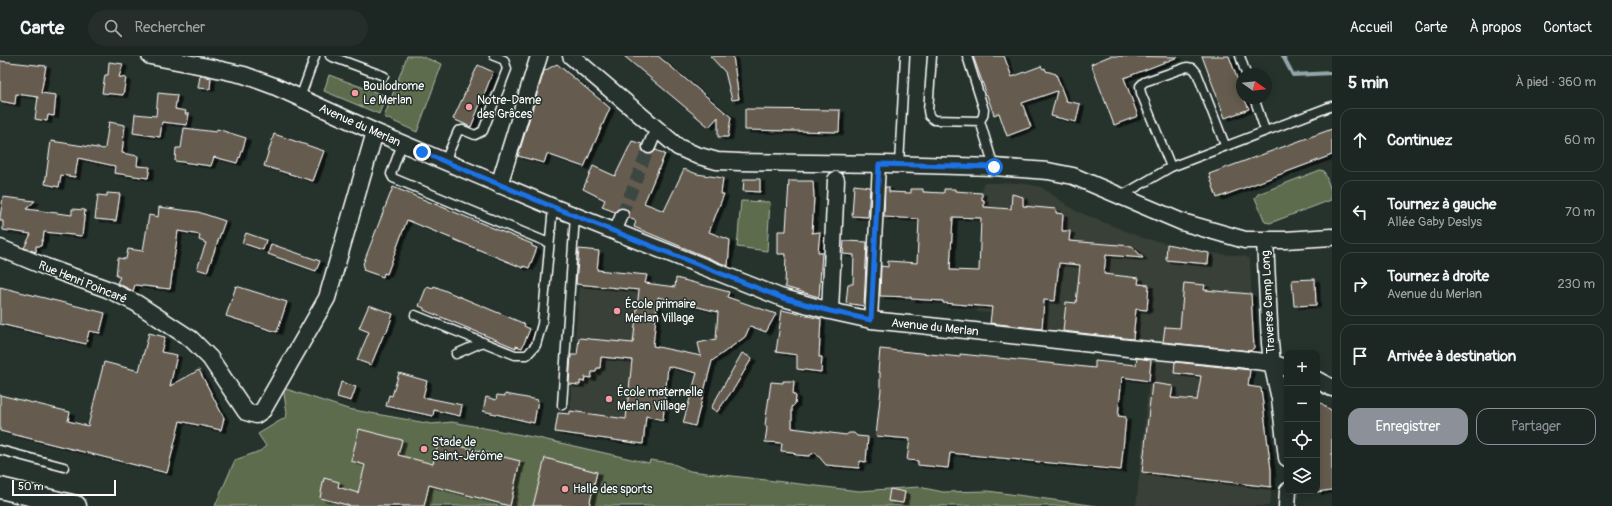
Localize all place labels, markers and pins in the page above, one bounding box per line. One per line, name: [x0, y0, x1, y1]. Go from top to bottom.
place label: Boulodrome Le Merlan: [363, 79, 424, 108]
marker: Boulodrome Le Merlan: [350, 88, 360, 98]
place label: Notre-Dame des Grâces: [477, 93, 541, 122]
marker: Notre-Dame des Grâces: [464, 102, 474, 112]
place label: École primaire Merlan Village: [625, 296, 696, 326]
marker: École primaire Merlan Village: [612, 306, 622, 316]
place label: École maternelle Merlan Village: [617, 384, 703, 414]
marker: École maternelle Merlan Village: [604, 394, 614, 404]
place label: Stade de Saint-Jérôme: [432, 435, 503, 464]
marker: Stade de Saint-Jérôme: [419, 444, 429, 454]
place label: Halle des sports: [573, 482, 653, 497]
marker: Halle des sports: [560, 484, 570, 494]

